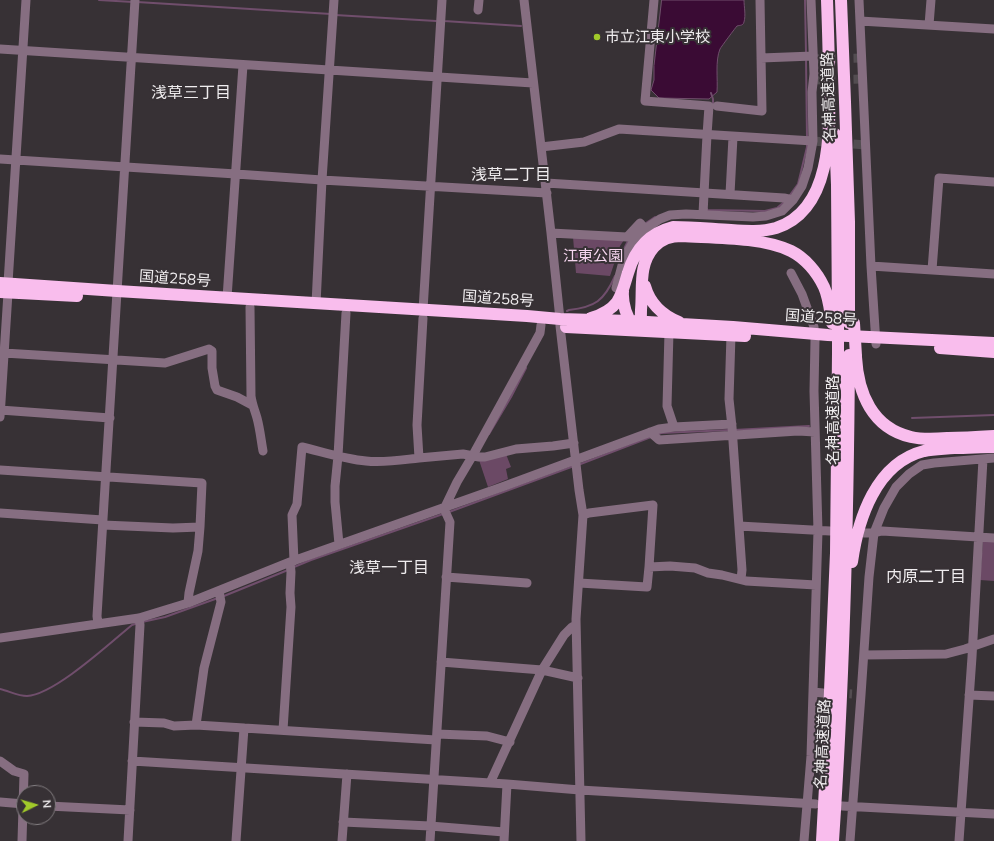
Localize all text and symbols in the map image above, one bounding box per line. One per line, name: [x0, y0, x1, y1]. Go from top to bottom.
place label: 市立江東小学校: [605, 28, 710, 46]
marker: 市立江東小学校: [592, 32, 602, 42]
street label: 名神高速道路: [818, 52, 840, 142]
district label: 浅草三丁目: [151, 83, 231, 103]
district label: 浅草二丁目: [471, 165, 551, 185]
park label: 江東公園: [563, 247, 623, 265]
street label: 国道258号: [138, 268, 212, 290]
street label: 国道258号: [461, 288, 535, 310]
street label: 国道258号: [784, 307, 858, 329]
street label: 名神高速道路: [824, 375, 842, 465]
district label: 浅草一丁目: [349, 558, 429, 578]
district label: 内原二丁目: [886, 567, 966, 587]
street label: 名神高速道路: [812, 699, 834, 789]
north arrow: [16, 785, 56, 825]
text: N: [40, 799, 54, 809]

